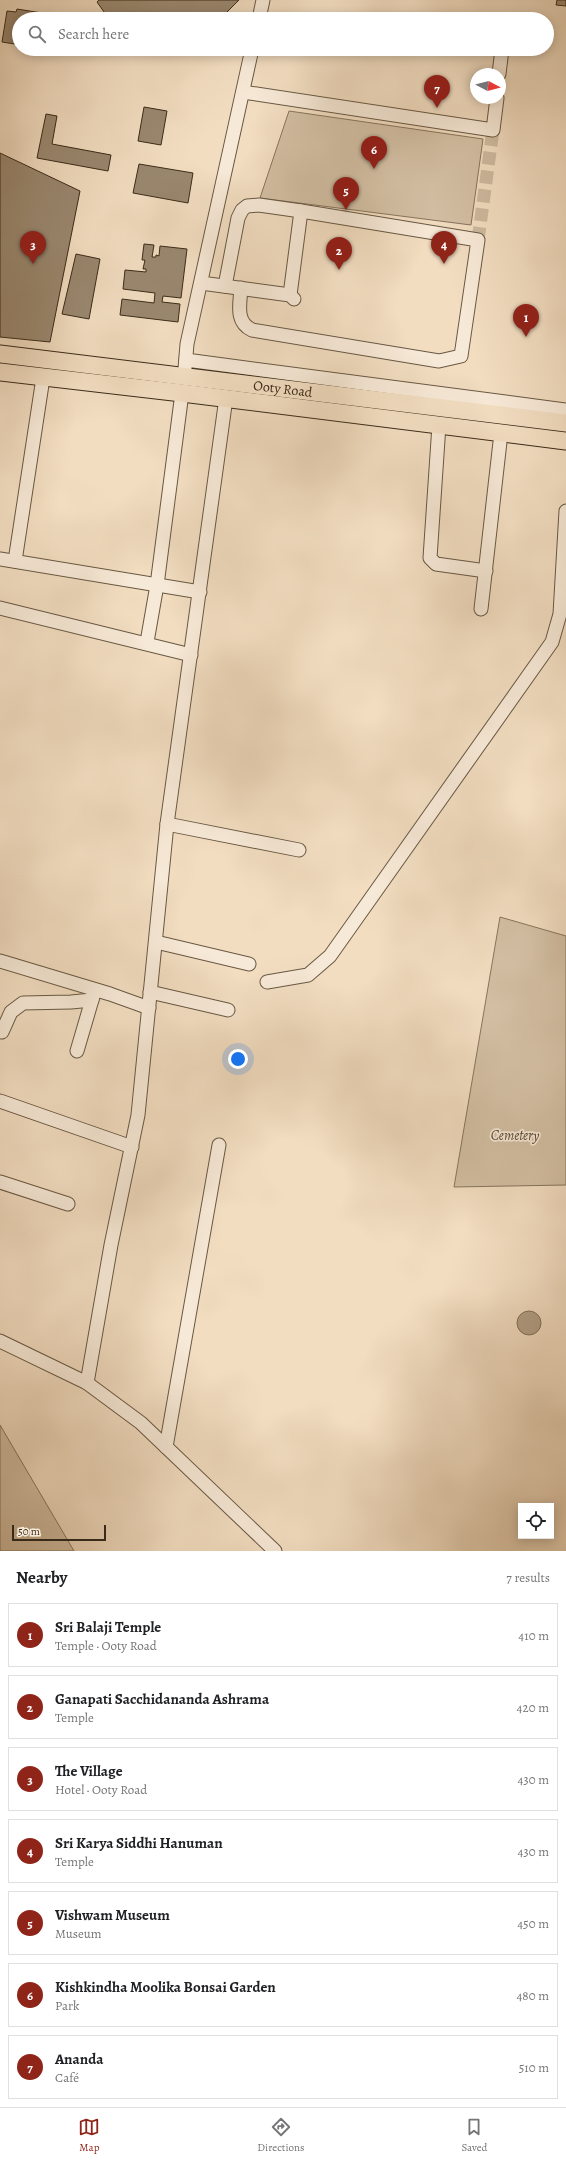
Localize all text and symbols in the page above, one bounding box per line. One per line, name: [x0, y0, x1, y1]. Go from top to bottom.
search box: [12, 12, 554, 56]
icon: search: [26, 23, 48, 45]
text: Search here: [58, 24, 129, 44]
north arrow: [470, 68, 506, 104]
pin: 7: [424, 75, 450, 108]
pin: 6: [361, 136, 387, 169]
pin: 5: [333, 177, 359, 210]
pin: 3: [20, 231, 46, 264]
pin: 4: [431, 231, 457, 264]
pin: 2: [326, 237, 352, 270]
pin: 1: [513, 304, 539, 337]
street label: Ooty Road: [252, 375, 314, 402]
your location: [228, 1049, 248, 1069]
park label: Cemetery: [491, 1126, 539, 1145]
map controls: [518, 1503, 554, 1539]
button: locate: [518, 1503, 554, 1539]
scale bar: [12, 1523, 106, 1542]
text: 50 m: [18, 1524, 40, 1539]
text: Nearby: [16, 1566, 67, 1589]
text: 7 results: [506, 1569, 550, 1586]
text: Sri Balaji Temple: [55, 1617, 161, 1637]
text: 1: [28, 1627, 32, 1644]
text: 410 m: [518, 1627, 549, 1644]
text: Temple · Ooty Road: [55, 1637, 157, 1654]
text: Ganapati Sacchidananda Ashrama: [55, 1689, 269, 1709]
text: 2: [27, 1699, 33, 1716]
text: 420 m: [517, 1699, 549, 1716]
text: Temple: [55, 1709, 94, 1726]
text: The Village: [55, 1761, 123, 1781]
text: 3: [27, 1771, 33, 1788]
text: 430 m: [517, 1771, 549, 1788]
text: Hotel · Ooty Road: [55, 1781, 147, 1798]
text: Sri Karya Siddhi Hanuman: [55, 1833, 223, 1853]
text: 4: [27, 1843, 33, 1860]
text: 430 m: [517, 1843, 549, 1860]
text: Temple: [55, 1853, 94, 1870]
text: Vishwam Museum: [55, 1905, 170, 1925]
text: 5: [27, 1915, 33, 1932]
text: 450 m: [517, 1915, 549, 1932]
text: Museum: [55, 1925, 102, 1942]
text: Kishkindha Moolika Bonsai Garden: [55, 1977, 276, 1997]
text: 6: [27, 1987, 33, 2004]
text: 480 m: [516, 1987, 549, 2004]
text: Park: [55, 1997, 79, 2014]
text: Ananda: [55, 2049, 103, 2069]
text: 7: [27, 2059, 33, 2076]
text: 510 m: [519, 2059, 549, 2076]
text: Café: [55, 2069, 79, 2086]
tab: Map: [78, 2116, 100, 2155]
tab: Directions: [257, 2116, 305, 2155]
tab: Saved: [461, 2116, 488, 2155]

